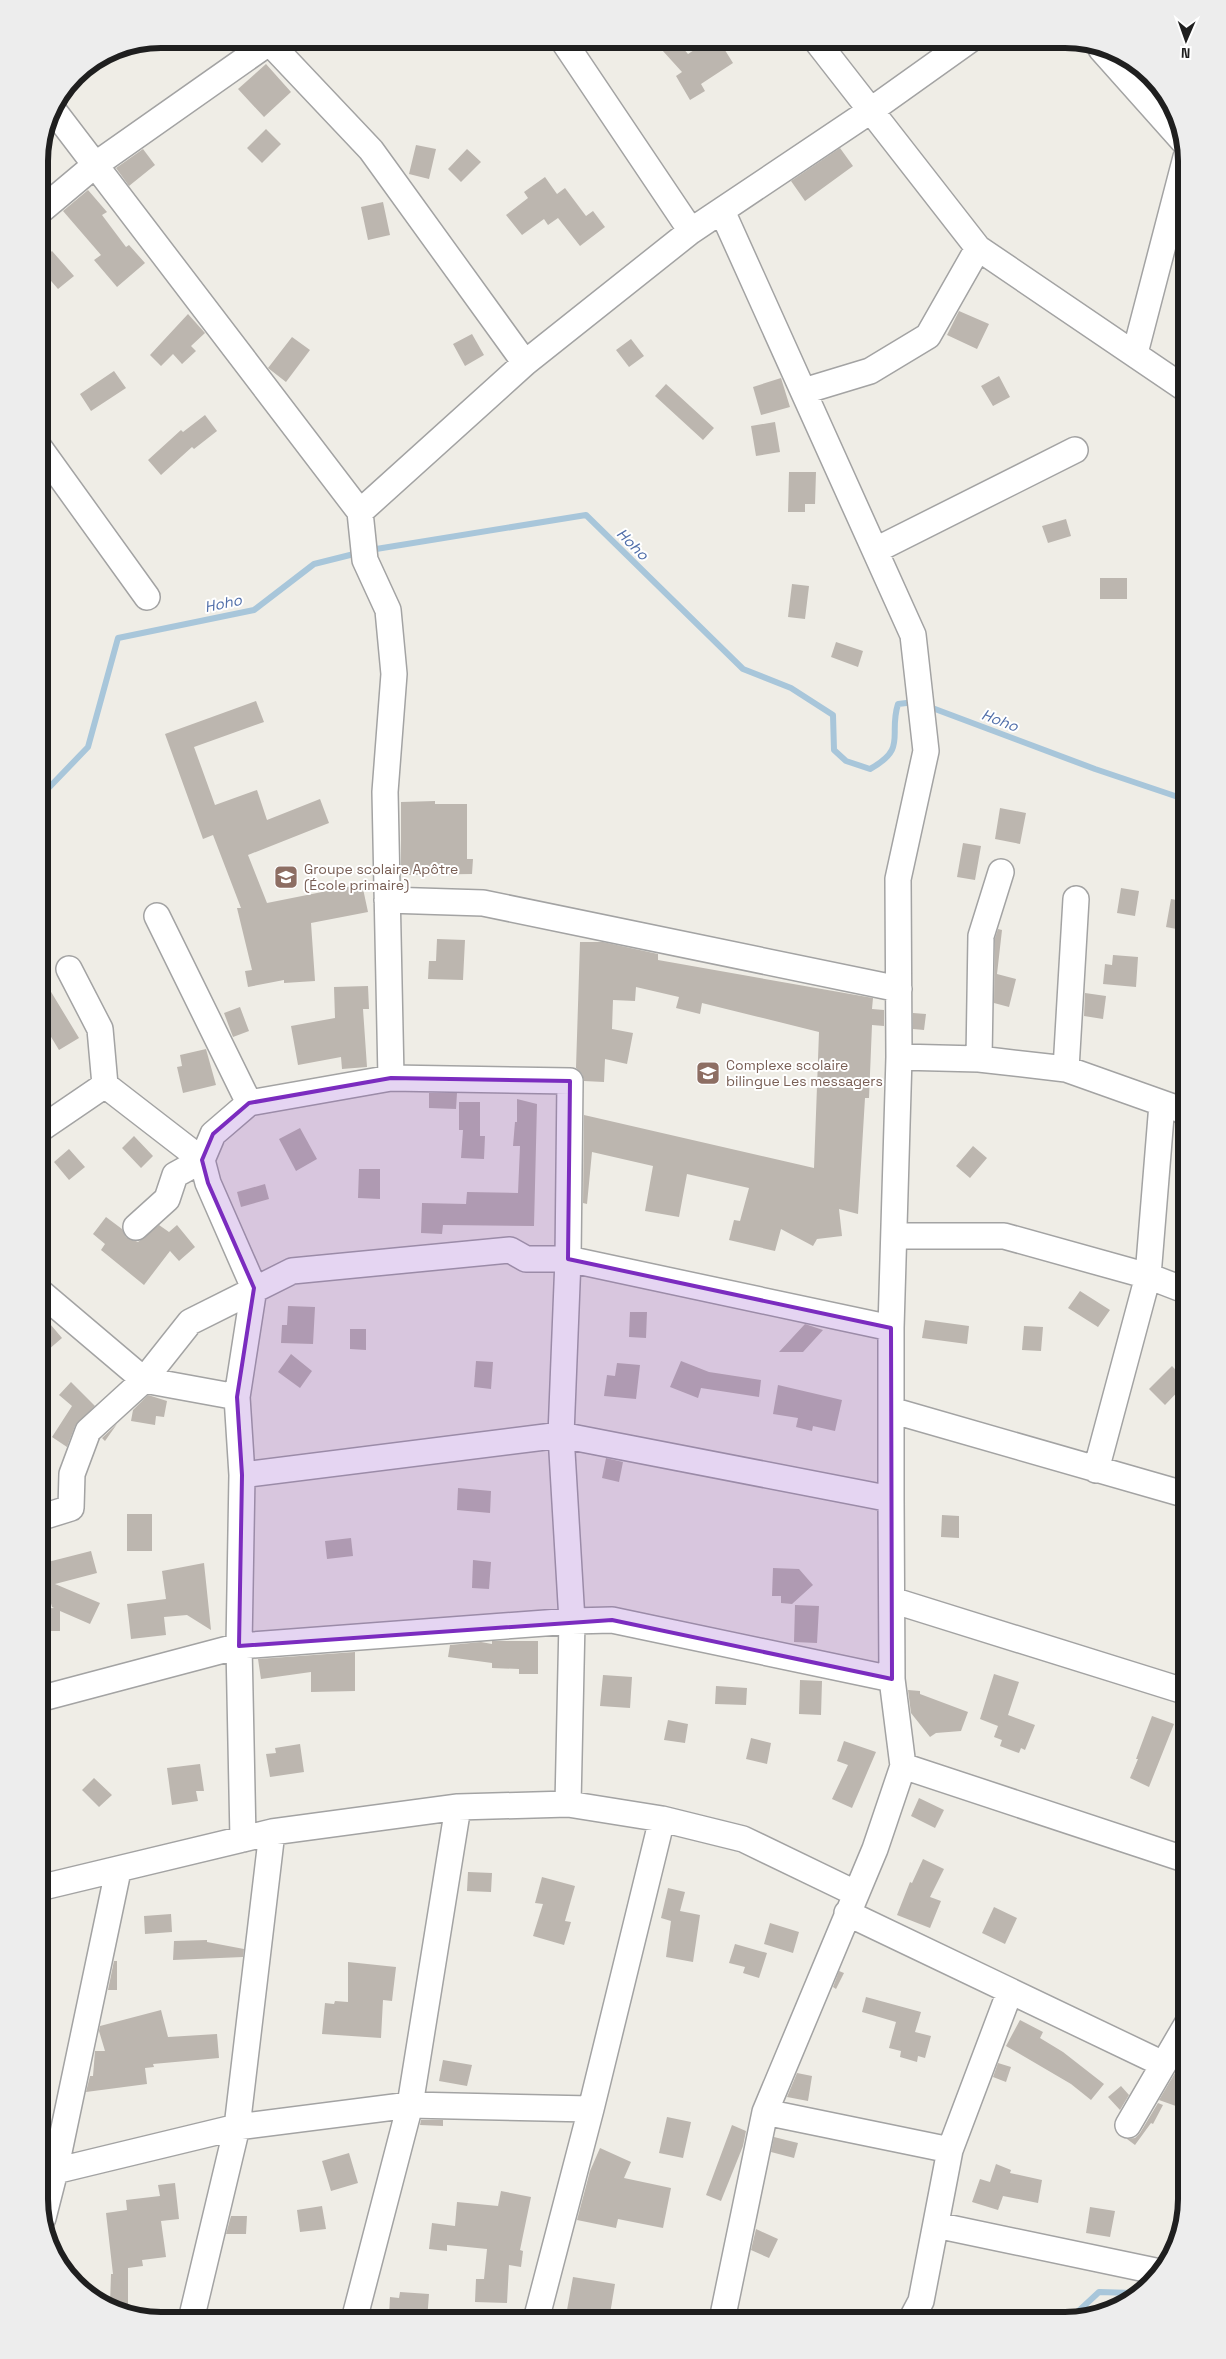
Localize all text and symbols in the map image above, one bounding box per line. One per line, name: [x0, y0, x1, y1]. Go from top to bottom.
north arrow: [1161, 15, 1211, 65]
text: N: [1181, 44, 1191, 62]
water label: Hoho: [613, 524, 654, 565]
water label: Hoho: [203, 590, 244, 616]
water label: Hoho: [979, 704, 1022, 736]
place label: Groupe scolaire Apôtre (École primaire): [304, 860, 458, 894]
school or university icon: Groupe scolaire Apôtre (École primaire): [273, 864, 299, 890]
place label: Complexe scolaire bilingue Les messagers: [726, 1056, 883, 1090]
school or university icon: Complexe scolaire bilingue Les messagers: [695, 1060, 721, 1086]

